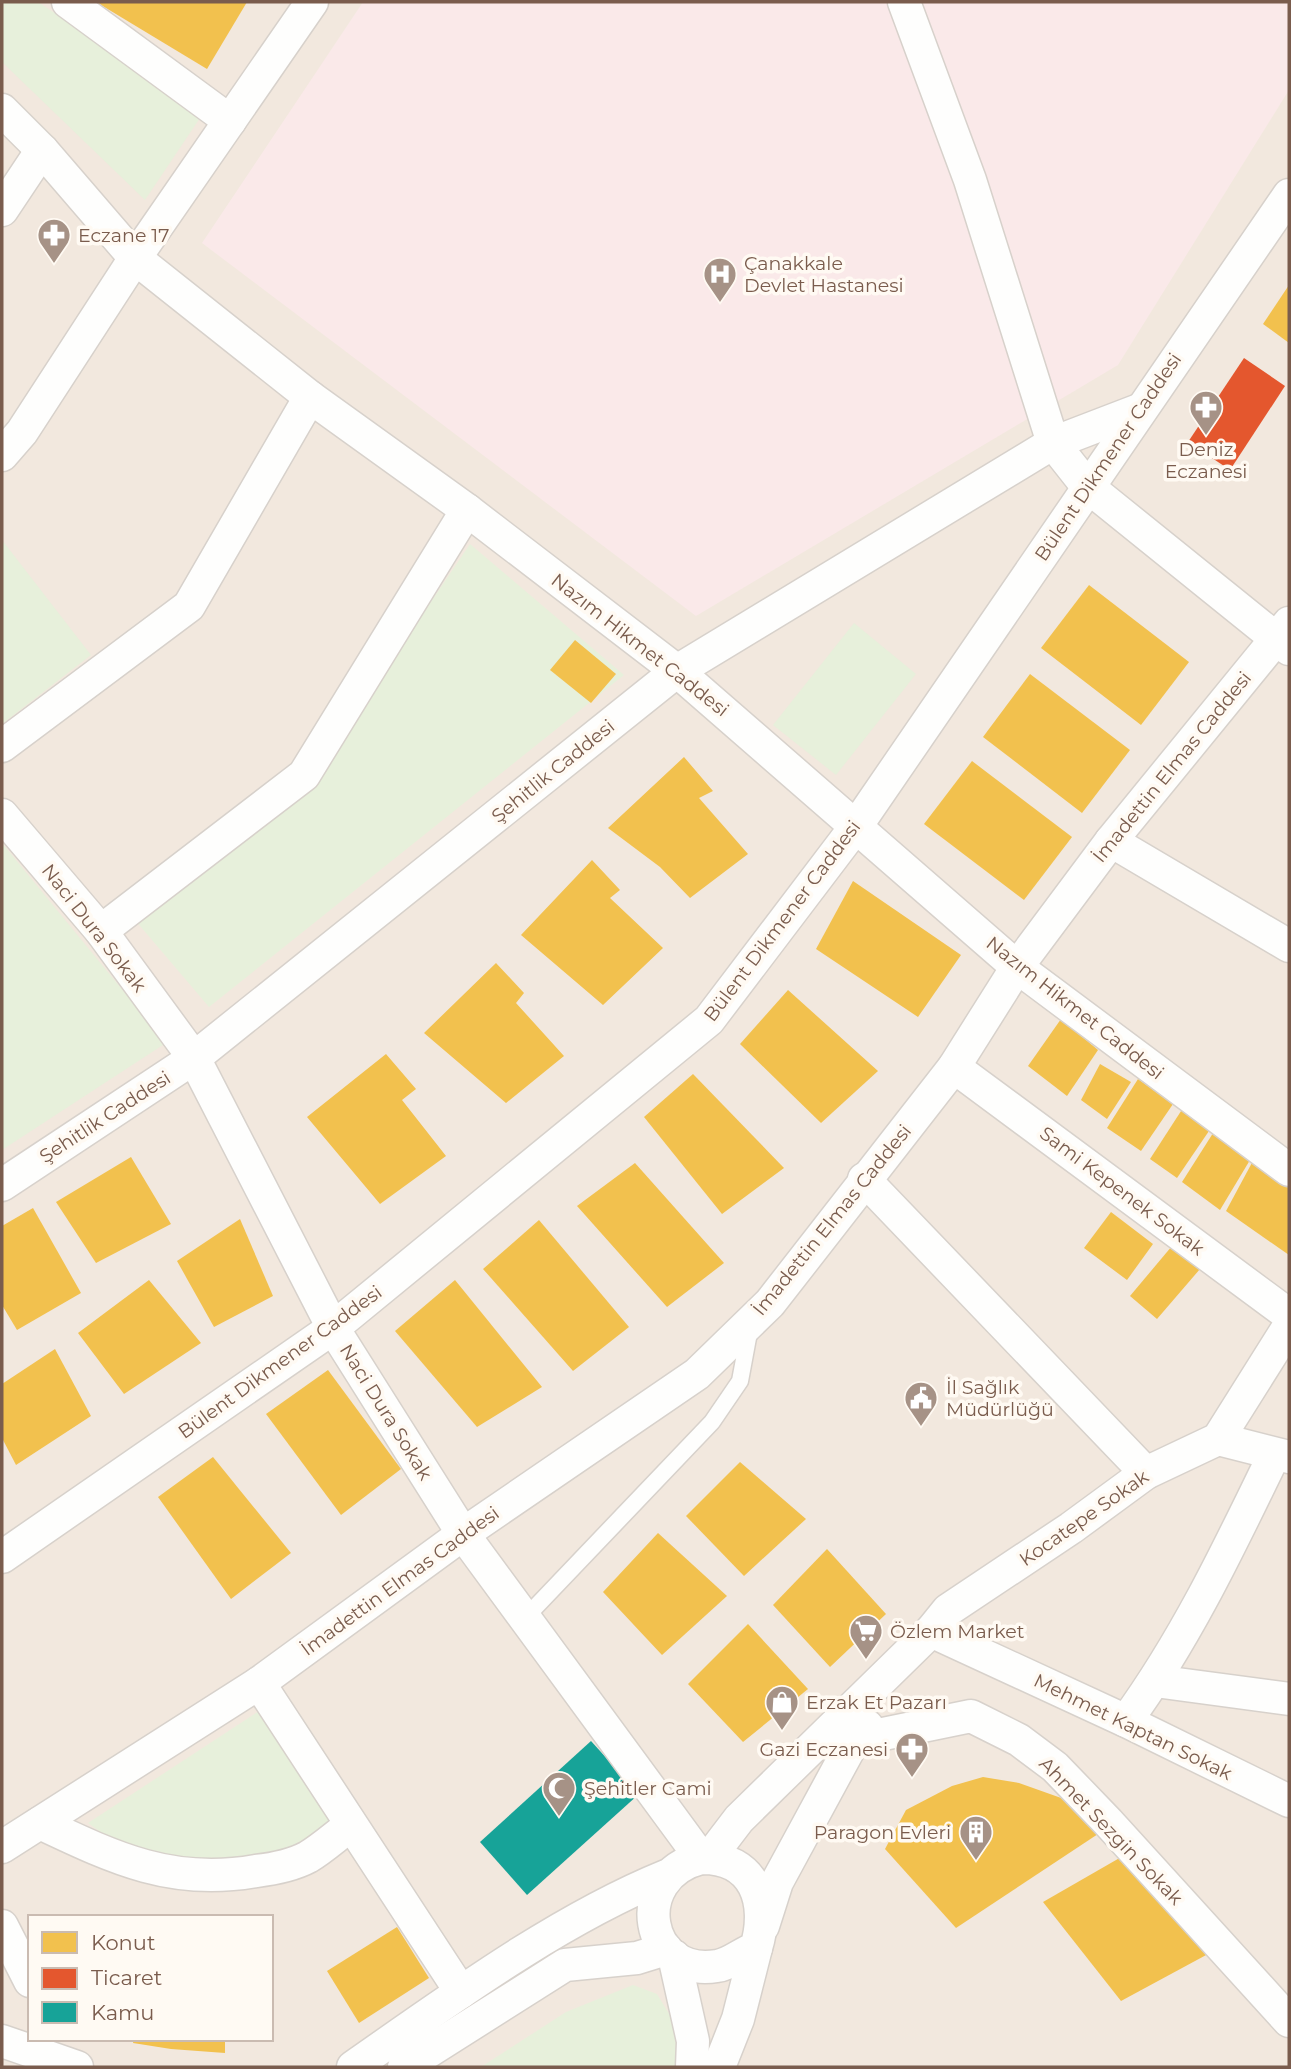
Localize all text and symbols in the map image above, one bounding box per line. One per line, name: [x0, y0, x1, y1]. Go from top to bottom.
pharmacy icon: Eczane 17: [35, 216, 73, 265]
place label: Eczane 17: [78, 224, 169, 247]
place label: Çanakkale Devlet Hastanesi: [744, 252, 904, 297]
hospital icon: Çanakkale Devlet Hastanesi: [701, 255, 739, 304]
street label: Bülent Dikmener Caddesi: [1030, 349, 1186, 565]
pharmacy icon: Deniz Eczanesi: [1187, 388, 1225, 437]
place label: Deniz Eczanesi: [1165, 438, 1247, 483]
street label: Nazım Hikmet Caddesi: [547, 569, 733, 721]
street label: İmadettin Elmas Caddesi: [1088, 667, 1256, 867]
street label: Şehitlik Caddesi: [487, 714, 619, 828]
street label: Bülent Dikmener Caddesi: [699, 816, 865, 1026]
street label: Naci Dura Sokak: [37, 859, 152, 997]
street label: Nazım Hikmet Caddesi: [982, 932, 1168, 1084]
street label: Şehitlik Caddesi: [35, 1066, 175, 1168]
street label: İmadettin Elmas Caddesi: [748, 1120, 916, 1320]
street label: Sami Kepenek Sokak: [1035, 1122, 1209, 1261]
street label: Bülent Dikmener Caddesi: [174, 1280, 386, 1444]
street label: Naci Dura Sokak: [335, 1340, 437, 1485]
place label: İl Sağlık Müdürlüğü: [946, 1376, 1054, 1421]
public building icon: İl Sağlık Müdürlüğü: [902, 1379, 940, 1428]
street label: Kocatepe Sokak: [1015, 1465, 1154, 1571]
street label: İmadettin Elmas Caddesi: [296, 1501, 504, 1661]
supermarket icon: Özlem Market: [847, 1612, 885, 1661]
place label: Özlem Market: [890, 1620, 1025, 1643]
street label: Mehmet Kaptan Sokak: [1030, 1669, 1237, 1785]
shop icon: Erzak Et Pazarı: [763, 1683, 801, 1732]
place label: Erzak Et Pazarı: [806, 1691, 947, 1714]
pharmacy icon: Gazi Eczanesi: [893, 1730, 931, 1779]
place label: Gazi Eczanesi: [760, 1738, 888, 1761]
street label: Ahmet Sezgin Sokak: [1034, 1752, 1188, 1910]
mosque icon: Şehitler Cami: [540, 1769, 578, 1818]
place label: Şehitler Cami: [584, 1777, 712, 1800]
building icon: Paragon Evleri: [957, 1813, 995, 1862]
place label: Paragon Evleri: [814, 1821, 951, 1844]
legend: [28, 1915, 273, 2041]
text: Konut: [91, 1930, 155, 1955]
text: Ticaret: [91, 1965, 162, 1990]
text: Kamu: [91, 2000, 154, 2025]

